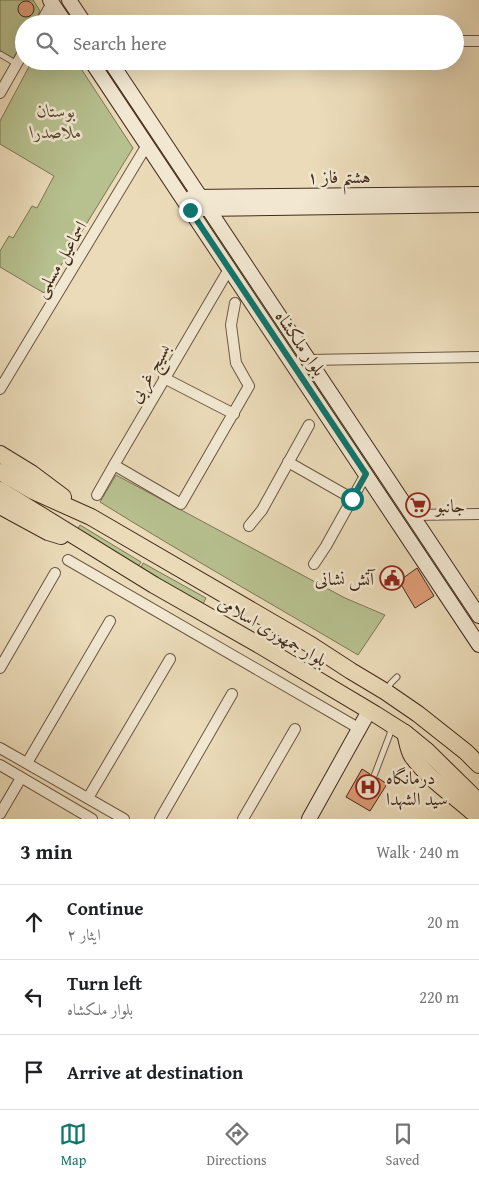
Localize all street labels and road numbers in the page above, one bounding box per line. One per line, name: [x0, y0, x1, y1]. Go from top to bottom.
street label: هشتم فاز ۱: [307, 163, 371, 195]
street label: اسماعیل مسلمی: [26, 215, 94, 303]
street label: بلوار ملکشاه: [269, 305, 333, 381]
street label: بسیج غربی: [121, 338, 179, 409]
street label: بلوار جمهوری اسلامی: [213, 589, 333, 673]

